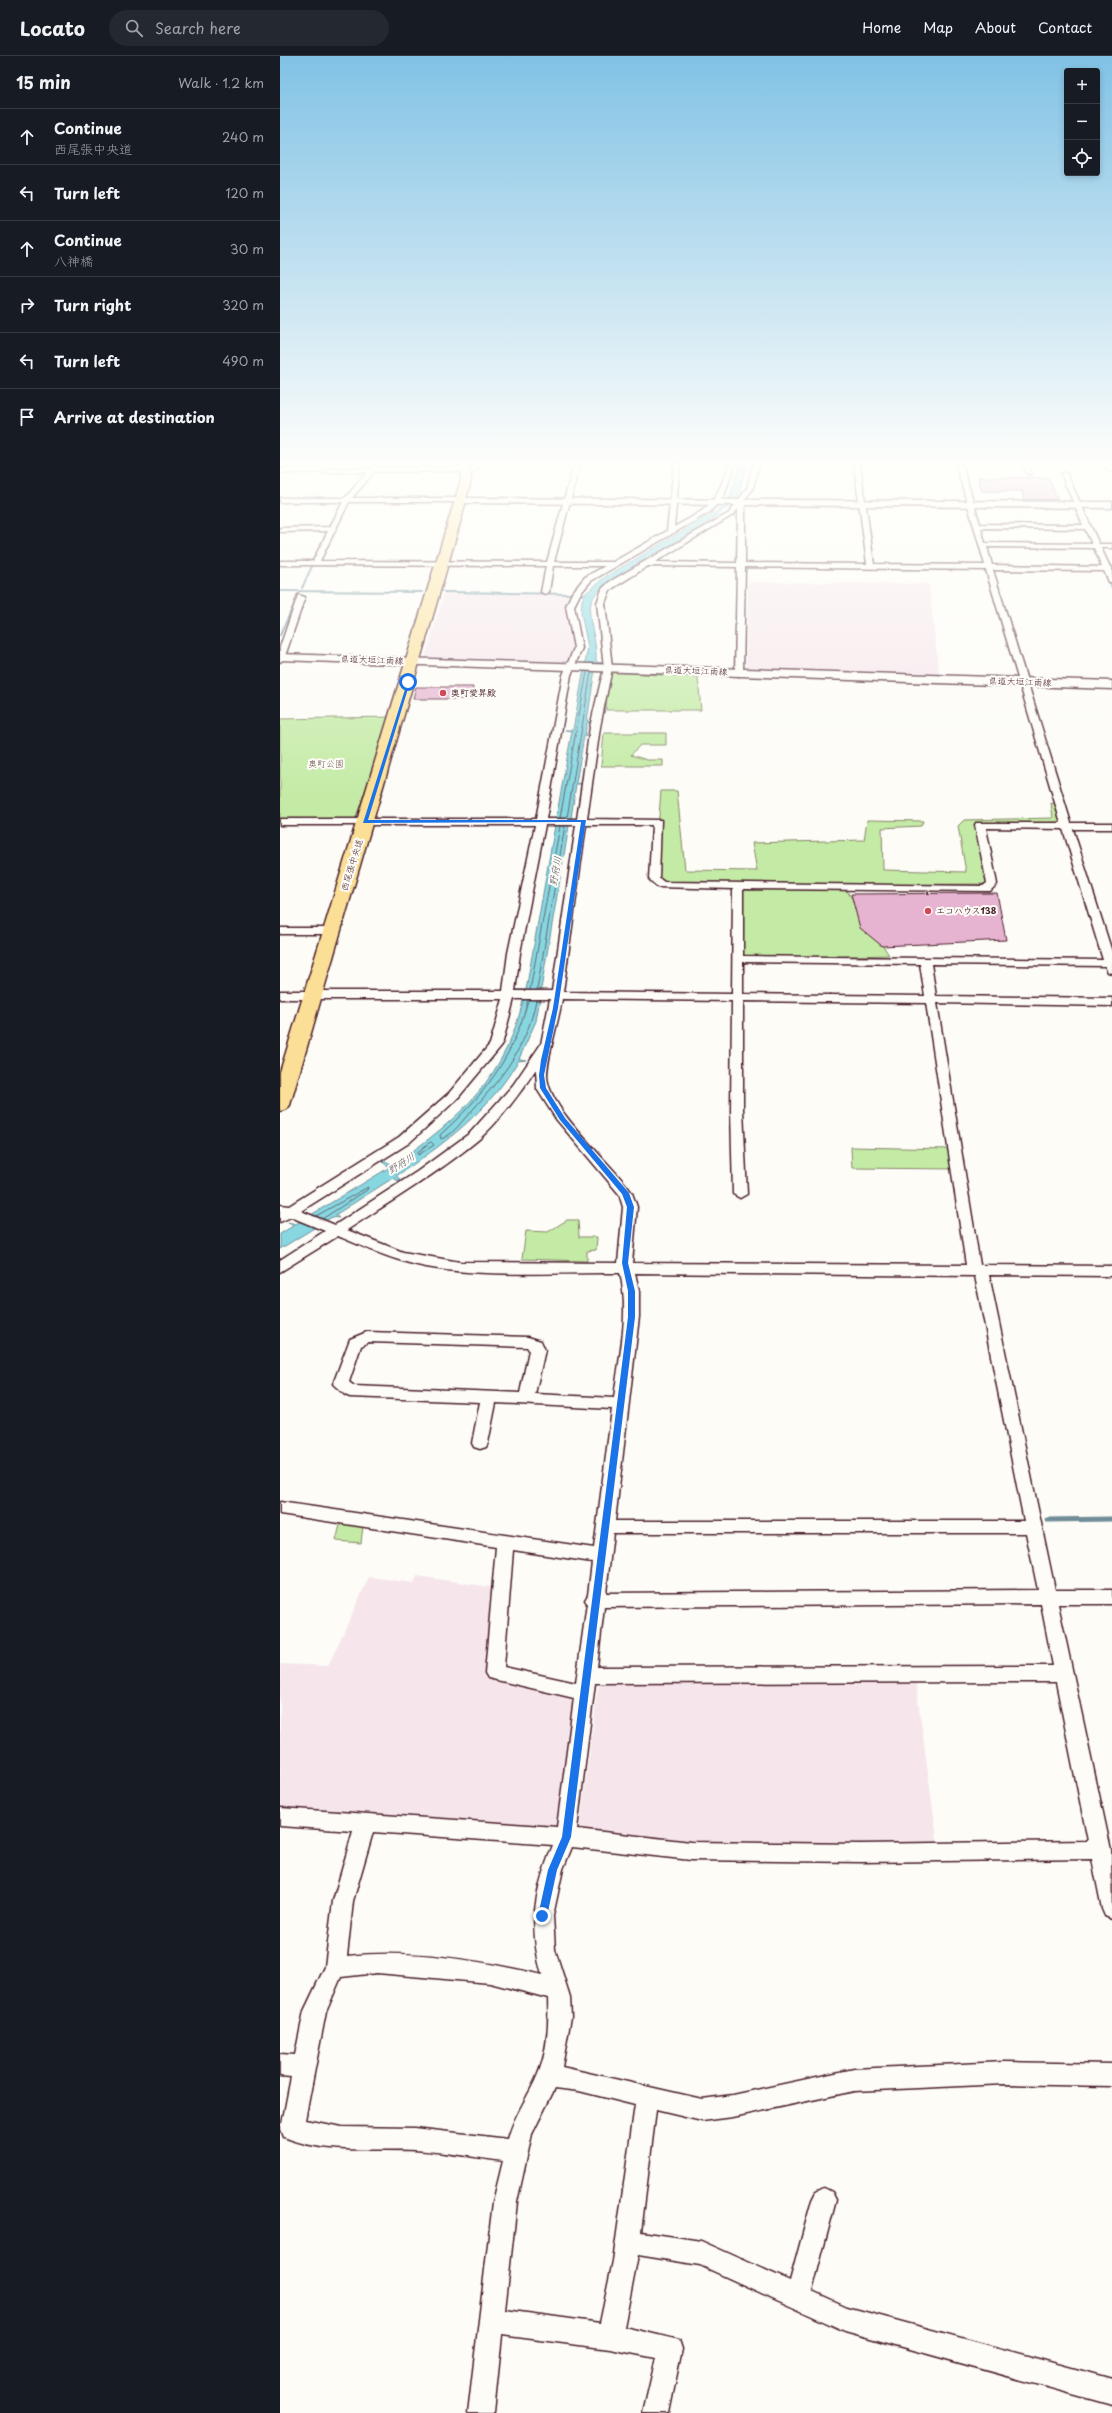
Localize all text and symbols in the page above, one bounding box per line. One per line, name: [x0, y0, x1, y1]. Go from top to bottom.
search box: [109, 10, 389, 46]
text: Locato: [20, 14, 85, 42]
text: Search here: [155, 16, 241, 39]
icon: search: [123, 17, 145, 39]
text: Home: [862, 17, 901, 38]
text: Map: [923, 17, 953, 38]
text: About: [975, 17, 1016, 38]
text: Contact: [1038, 17, 1092, 38]
map controls: [1064, 68, 1100, 176]
button: +: [1064, 68, 1100, 104]
text: 15 min: [16, 69, 71, 95]
text: Walk · 1.2 km: [178, 73, 264, 92]
button: −: [1064, 104, 1100, 140]
text: Continue: [54, 116, 122, 139]
icon: ahead: [16, 126, 38, 148]
text: 240 m: [222, 127, 264, 146]
text: 西尾張中央道: [54, 139, 132, 158]
button: locate: [1064, 140, 1100, 176]
text: Turn left: [54, 181, 120, 204]
icon: left: [16, 182, 38, 204]
text: 120 m: [225, 183, 264, 202]
text: Continue: [54, 228, 122, 251]
icon: ahead: [16, 238, 38, 260]
text: 30 m: [230, 239, 264, 258]
text: 八神橋: [54, 251, 93, 270]
text: Turn right: [54, 293, 131, 316]
icon: right: [16, 294, 38, 316]
text: 320 m: [222, 295, 264, 314]
text: Turn left: [54, 349, 120, 372]
icon: left: [16, 350, 38, 372]
text: 490 m: [222, 351, 264, 370]
text: Arrive at destination: [54, 405, 215, 428]
icon: arrive: [16, 406, 38, 428]
street label: 県道大垣江南線: [340, 651, 404, 667]
street label: 県道大垣江南線: [664, 662, 728, 678]
route start: [399, 673, 417, 691]
street label: 県道大垣江南線: [988, 673, 1052, 689]
place label: 奥町愛昇殿: [451, 685, 496, 699]
marker: 奥町愛昇殿: [438, 688, 448, 698]
park label: 奥町公園: [308, 756, 344, 770]
street label: 西尾張中央道: [336, 837, 366, 893]
water label: 野府川: [545, 855, 564, 887]
place label: エコハウス138: [936, 903, 997, 917]
marker: エコハウス138: [923, 906, 933, 916]
water label: 野府川: [384, 1148, 417, 1177]
route end: [533, 1907, 551, 1925]

